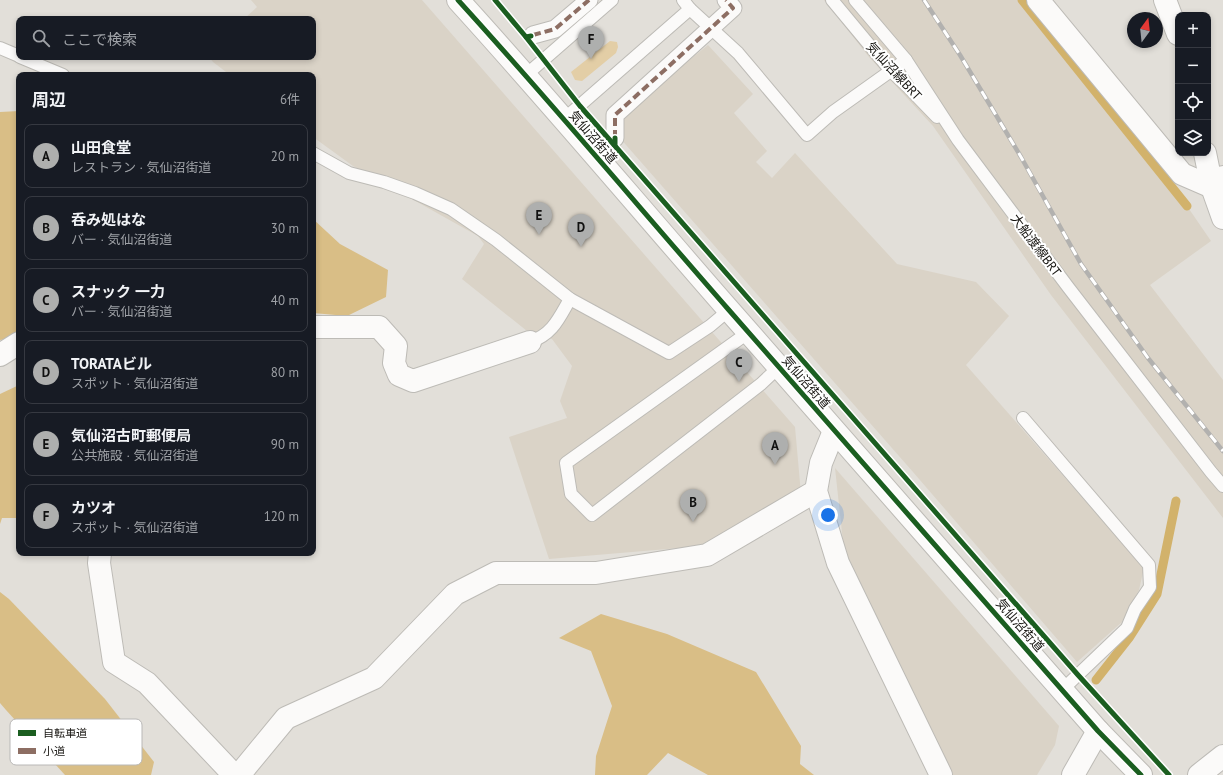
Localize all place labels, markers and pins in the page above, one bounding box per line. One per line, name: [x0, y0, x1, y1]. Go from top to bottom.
pin: F: [578, 26, 604, 59]
pin: E: [526, 202, 552, 235]
pin: D: [568, 214, 594, 247]
pin: C: [726, 349, 752, 382]
pin: A: [762, 432, 788, 465]
pin: B: [680, 489, 706, 522]

